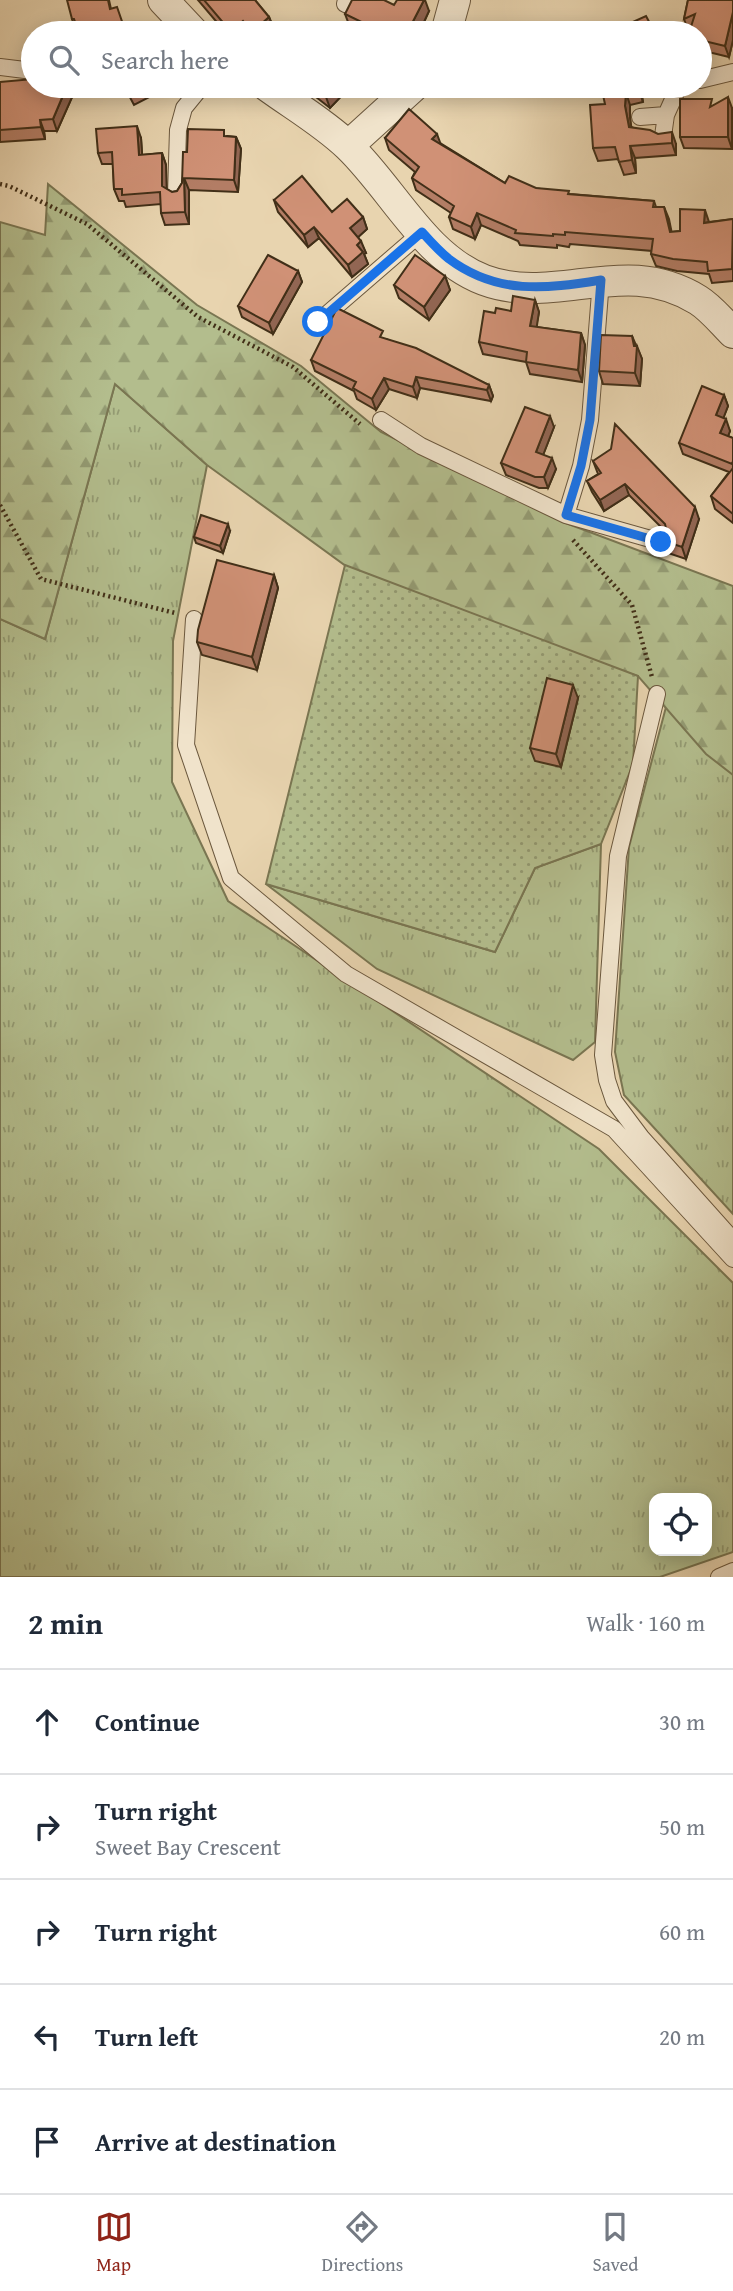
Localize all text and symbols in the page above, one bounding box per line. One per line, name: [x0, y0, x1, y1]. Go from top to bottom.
search box: [21, 21, 712, 98]
text: Search here: [101, 40, 229, 79]
icon: search: [45, 41, 83, 79]
route start: [302, 306, 333, 337]
route end: [645, 526, 676, 557]
map controls: [649, 1493, 712, 1556]
button: locate: [649, 1493, 712, 1556]
text: 2 min: [28, 1601, 103, 1645]
text: Walk · 160 m: [586, 1606, 705, 1639]
text: Continue: [95, 1702, 200, 1741]
icon: ahead: [28, 1703, 66, 1741]
text: 30 m: [659, 1705, 705, 1738]
text: Turn right: [95, 1791, 217, 1830]
icon: right: [28, 1808, 66, 1846]
text: 50 m: [659, 1810, 705, 1843]
text: Sweet Bay Crescent: [95, 1830, 281, 1863]
text: Turn right: [95, 1912, 217, 1951]
icon: right: [28, 1913, 66, 1951]
text: 60 m: [659, 1915, 705, 1948]
text: Turn left: [95, 2017, 198, 2056]
icon: left: [28, 2018, 66, 2056]
text: 20 m: [659, 2020, 705, 2053]
text: Arrive at destination: [95, 2122, 336, 2161]
icon: arrive: [28, 2123, 66, 2161]
tab: Map: [95, 2208, 133, 2278]
tab: Directions: [322, 2208, 403, 2278]
tab: Saved: [592, 2208, 638, 2278]

